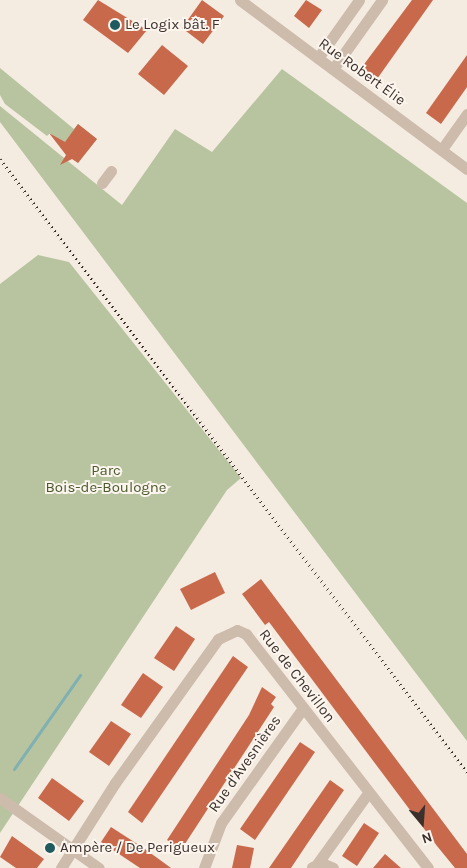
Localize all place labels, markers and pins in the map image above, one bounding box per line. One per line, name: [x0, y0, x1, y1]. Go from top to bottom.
place label: Le Logix bât. F: [125, 16, 220, 34]
marker: Le Logix bât. F: [109, 19, 121, 31]
place label: Ampère / De Perigueux: [60, 839, 215, 857]
marker: Ampère / De Perigueux: [44, 842, 56, 854]

